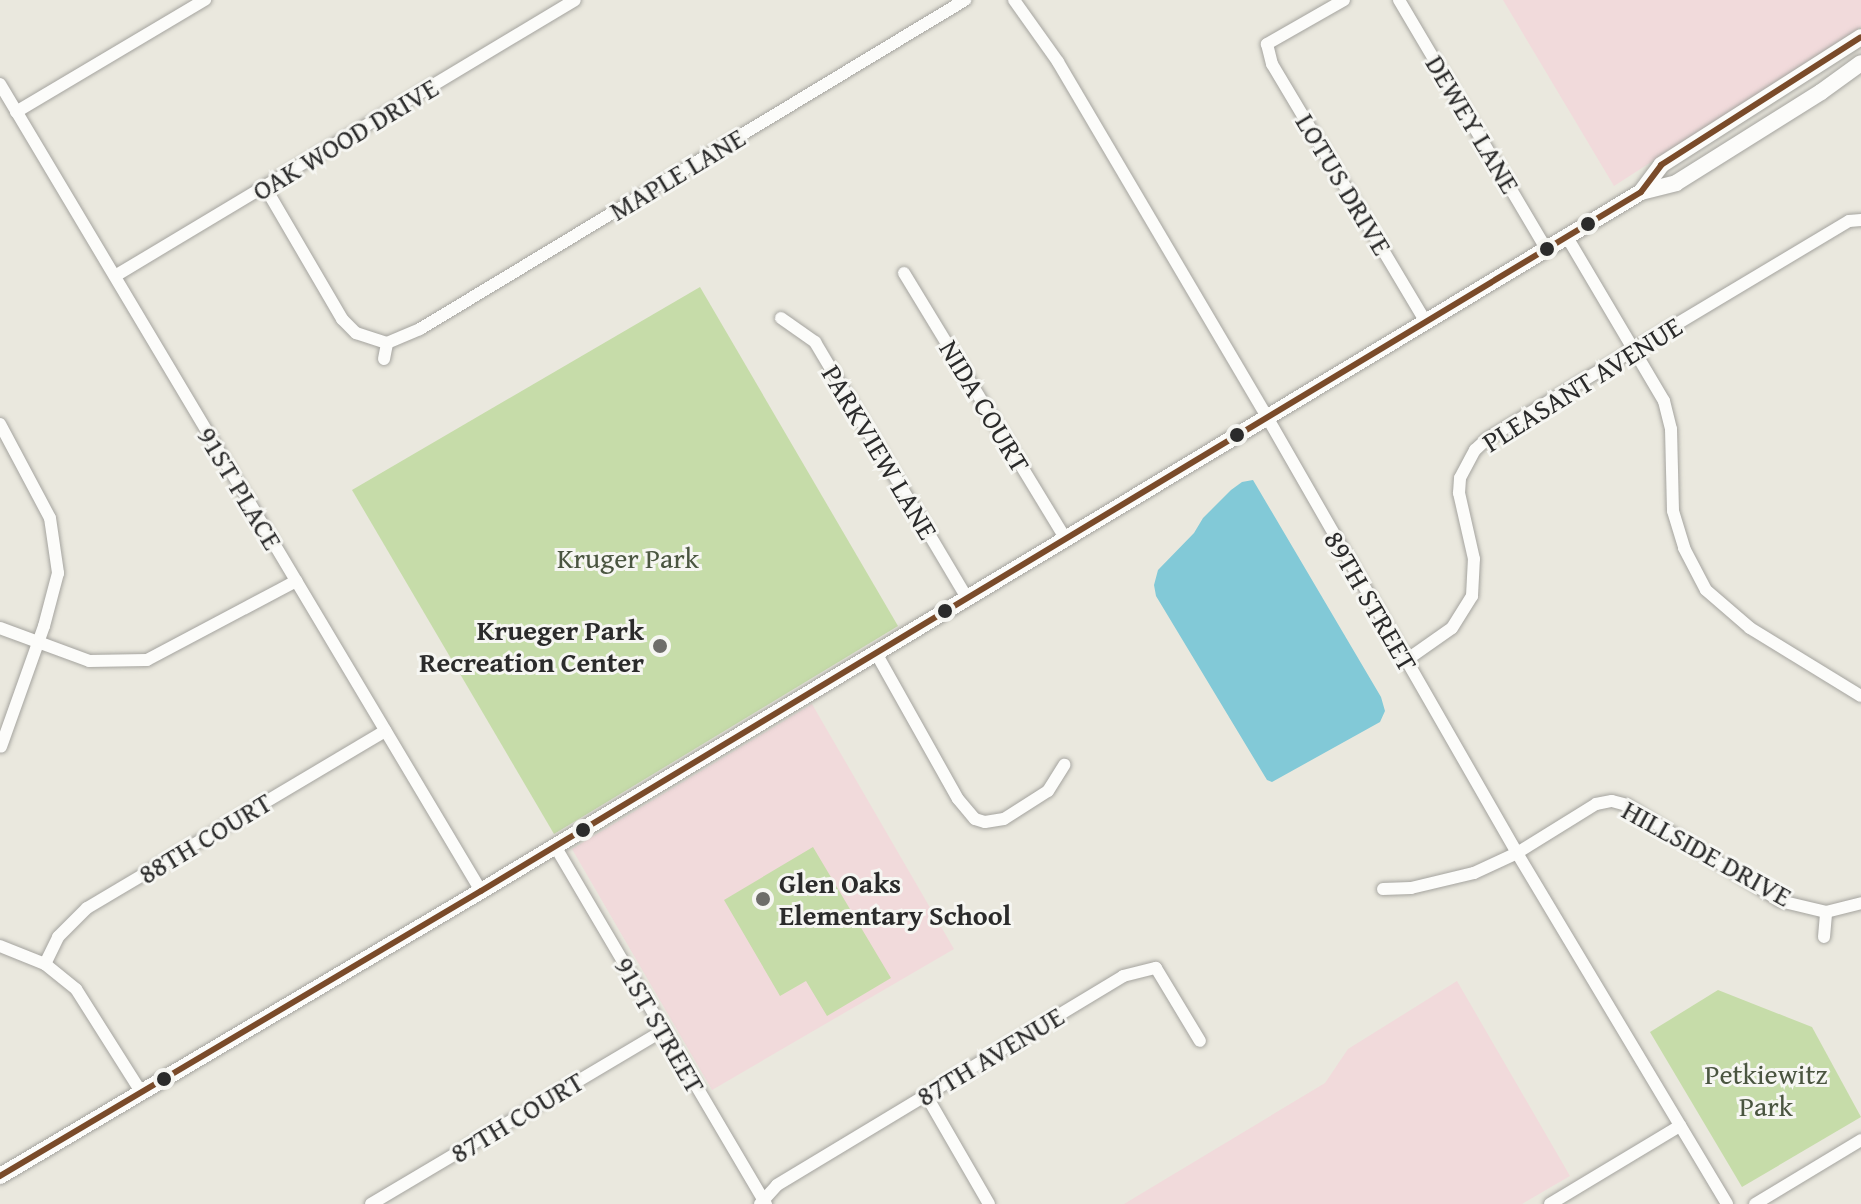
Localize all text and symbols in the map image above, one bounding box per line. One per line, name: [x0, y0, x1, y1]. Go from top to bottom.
street label: DEWEY LANE: [1419, 49, 1527, 199]
street label: OAK WOOD DRIVE: [246, 70, 444, 208]
street label: LOTUS DRIVE: [1289, 107, 1399, 261]
street label: MAPLE LANE: [603, 120, 751, 228]
unlabelled marker: [1580, 216, 1596, 232]
unlabelled marker: [1539, 241, 1555, 257]
street label: PLEASANT AVENUE: [1476, 309, 1688, 459]
street label: NIDA COURT: [932, 334, 1038, 478]
street label: PARKVIEW LANE: [815, 359, 945, 545]
street label: 91ST PLACE: [190, 421, 290, 555]
unlabelled marker: [1229, 427, 1245, 443]
street label: 89TH STREET: [1317, 525, 1425, 677]
park label: Kruger Park: [557, 541, 699, 575]
unlabelled marker: [937, 603, 953, 619]
place label: Krueger Park Recreation Center: [419, 613, 644, 679]
marker: Krueger Park Recreation Center: [651, 637, 669, 655]
street label: 88TH COURT: [132, 785, 278, 891]
street label: HILLSIDE DRIVE: [1616, 793, 1798, 913]
unlabelled marker: [575, 822, 591, 838]
place label: Glen Oaks Elementary School: [779, 866, 1011, 932]
marker: Glen Oaks Elementary School: [754, 890, 772, 908]
street label: 91ST STREET: [607, 951, 713, 1099]
street label: 87TH AVENUE: [910, 999, 1070, 1113]
park label: Petkiewitz Park: [1704, 1057, 1828, 1123]
street label: 87TH COURT: [444, 1064, 590, 1170]
unlabelled marker: [156, 1071, 172, 1087]

